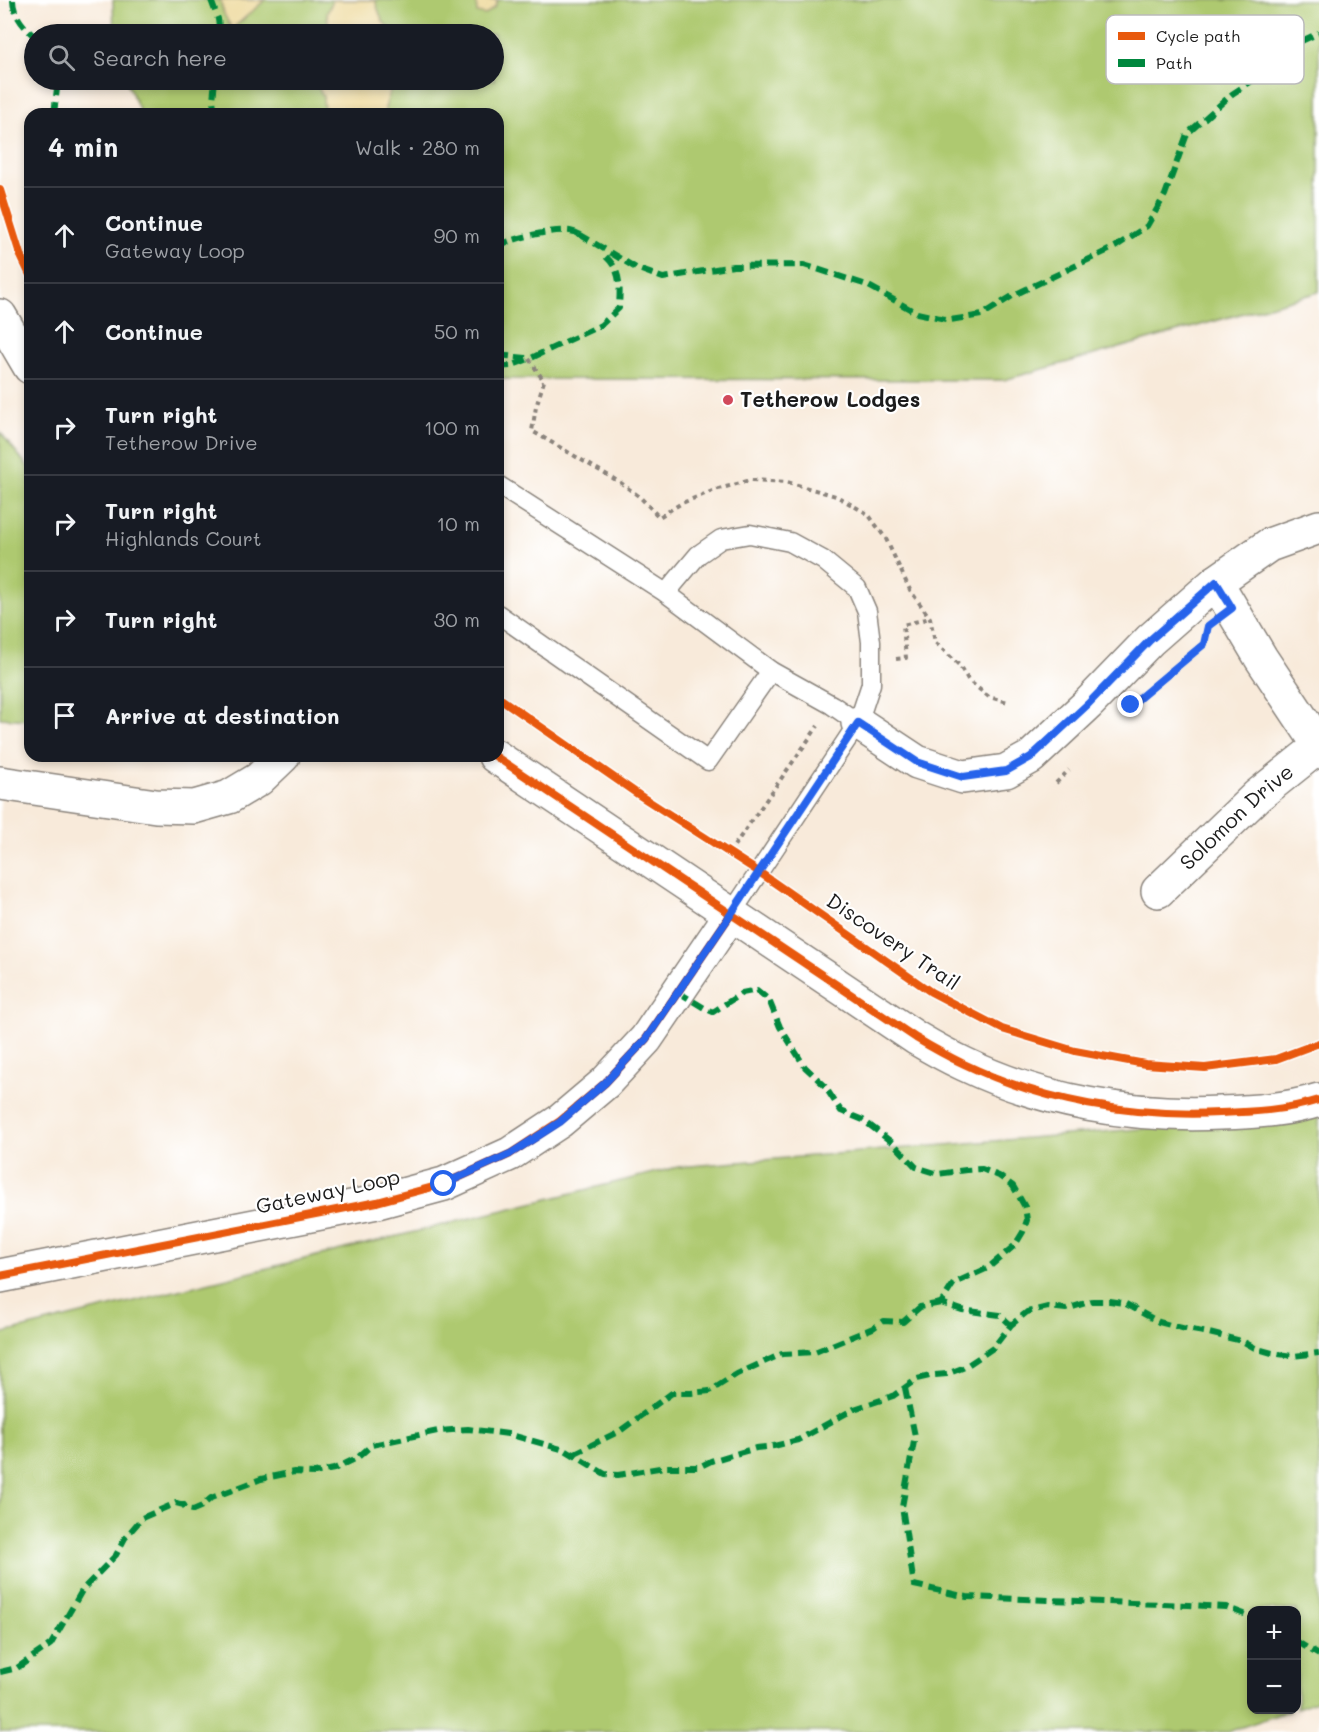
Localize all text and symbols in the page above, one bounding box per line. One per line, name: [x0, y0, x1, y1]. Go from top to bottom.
legend: [1106, 15, 1304, 84]
search box: [24, 24, 504, 90]
text: Cycle path: [1156, 25, 1240, 46]
icon: search: [45, 41, 78, 74]
text: Search here: [93, 43, 227, 72]
text: Path: [1156, 52, 1192, 73]
text: 4 min: [48, 130, 118, 164]
text: Walk · 280 m: [355, 134, 480, 160]
text: Continue: [105, 208, 203, 237]
icon: ahead: [48, 219, 81, 252]
text: 90 m: [434, 222, 480, 248]
text: Gateway Loop: [105, 237, 245, 263]
icon: ahead: [48, 315, 81, 348]
text: Continue: [105, 317, 203, 346]
text: 50 m: [434, 318, 480, 344]
place label: Tetherow Lodges: [740, 385, 920, 412]
marker: Tetherow Lodges: [721, 393, 735, 407]
text: Turn right: [105, 400, 217, 429]
icon: right: [48, 411, 81, 444]
text: 100 m: [424, 414, 480, 440]
text: Tetherow Drive: [105, 429, 258, 455]
text: Turn right: [105, 496, 217, 525]
icon: right: [48, 507, 81, 540]
text: 10 m: [436, 510, 480, 536]
text: Highlands Court: [105, 525, 262, 551]
icon: right: [48, 603, 81, 636]
text: Turn right: [105, 605, 217, 634]
text: 30 m: [434, 606, 480, 632]
route end: [1117, 691, 1143, 717]
icon: arrive: [48, 699, 81, 732]
text: Arrive at destination: [105, 701, 340, 730]
street label: Solomon Drive: [1173, 757, 1298, 875]
street label: Discovery Trail: [822, 886, 966, 995]
street label: Gateway Loop: [253, 1162, 402, 1219]
route start: [430, 1170, 456, 1196]
map controls: [1247, 1606, 1301, 1714]
button: +: [1247, 1606, 1301, 1660]
button: −: [1247, 1660, 1301, 1714]

